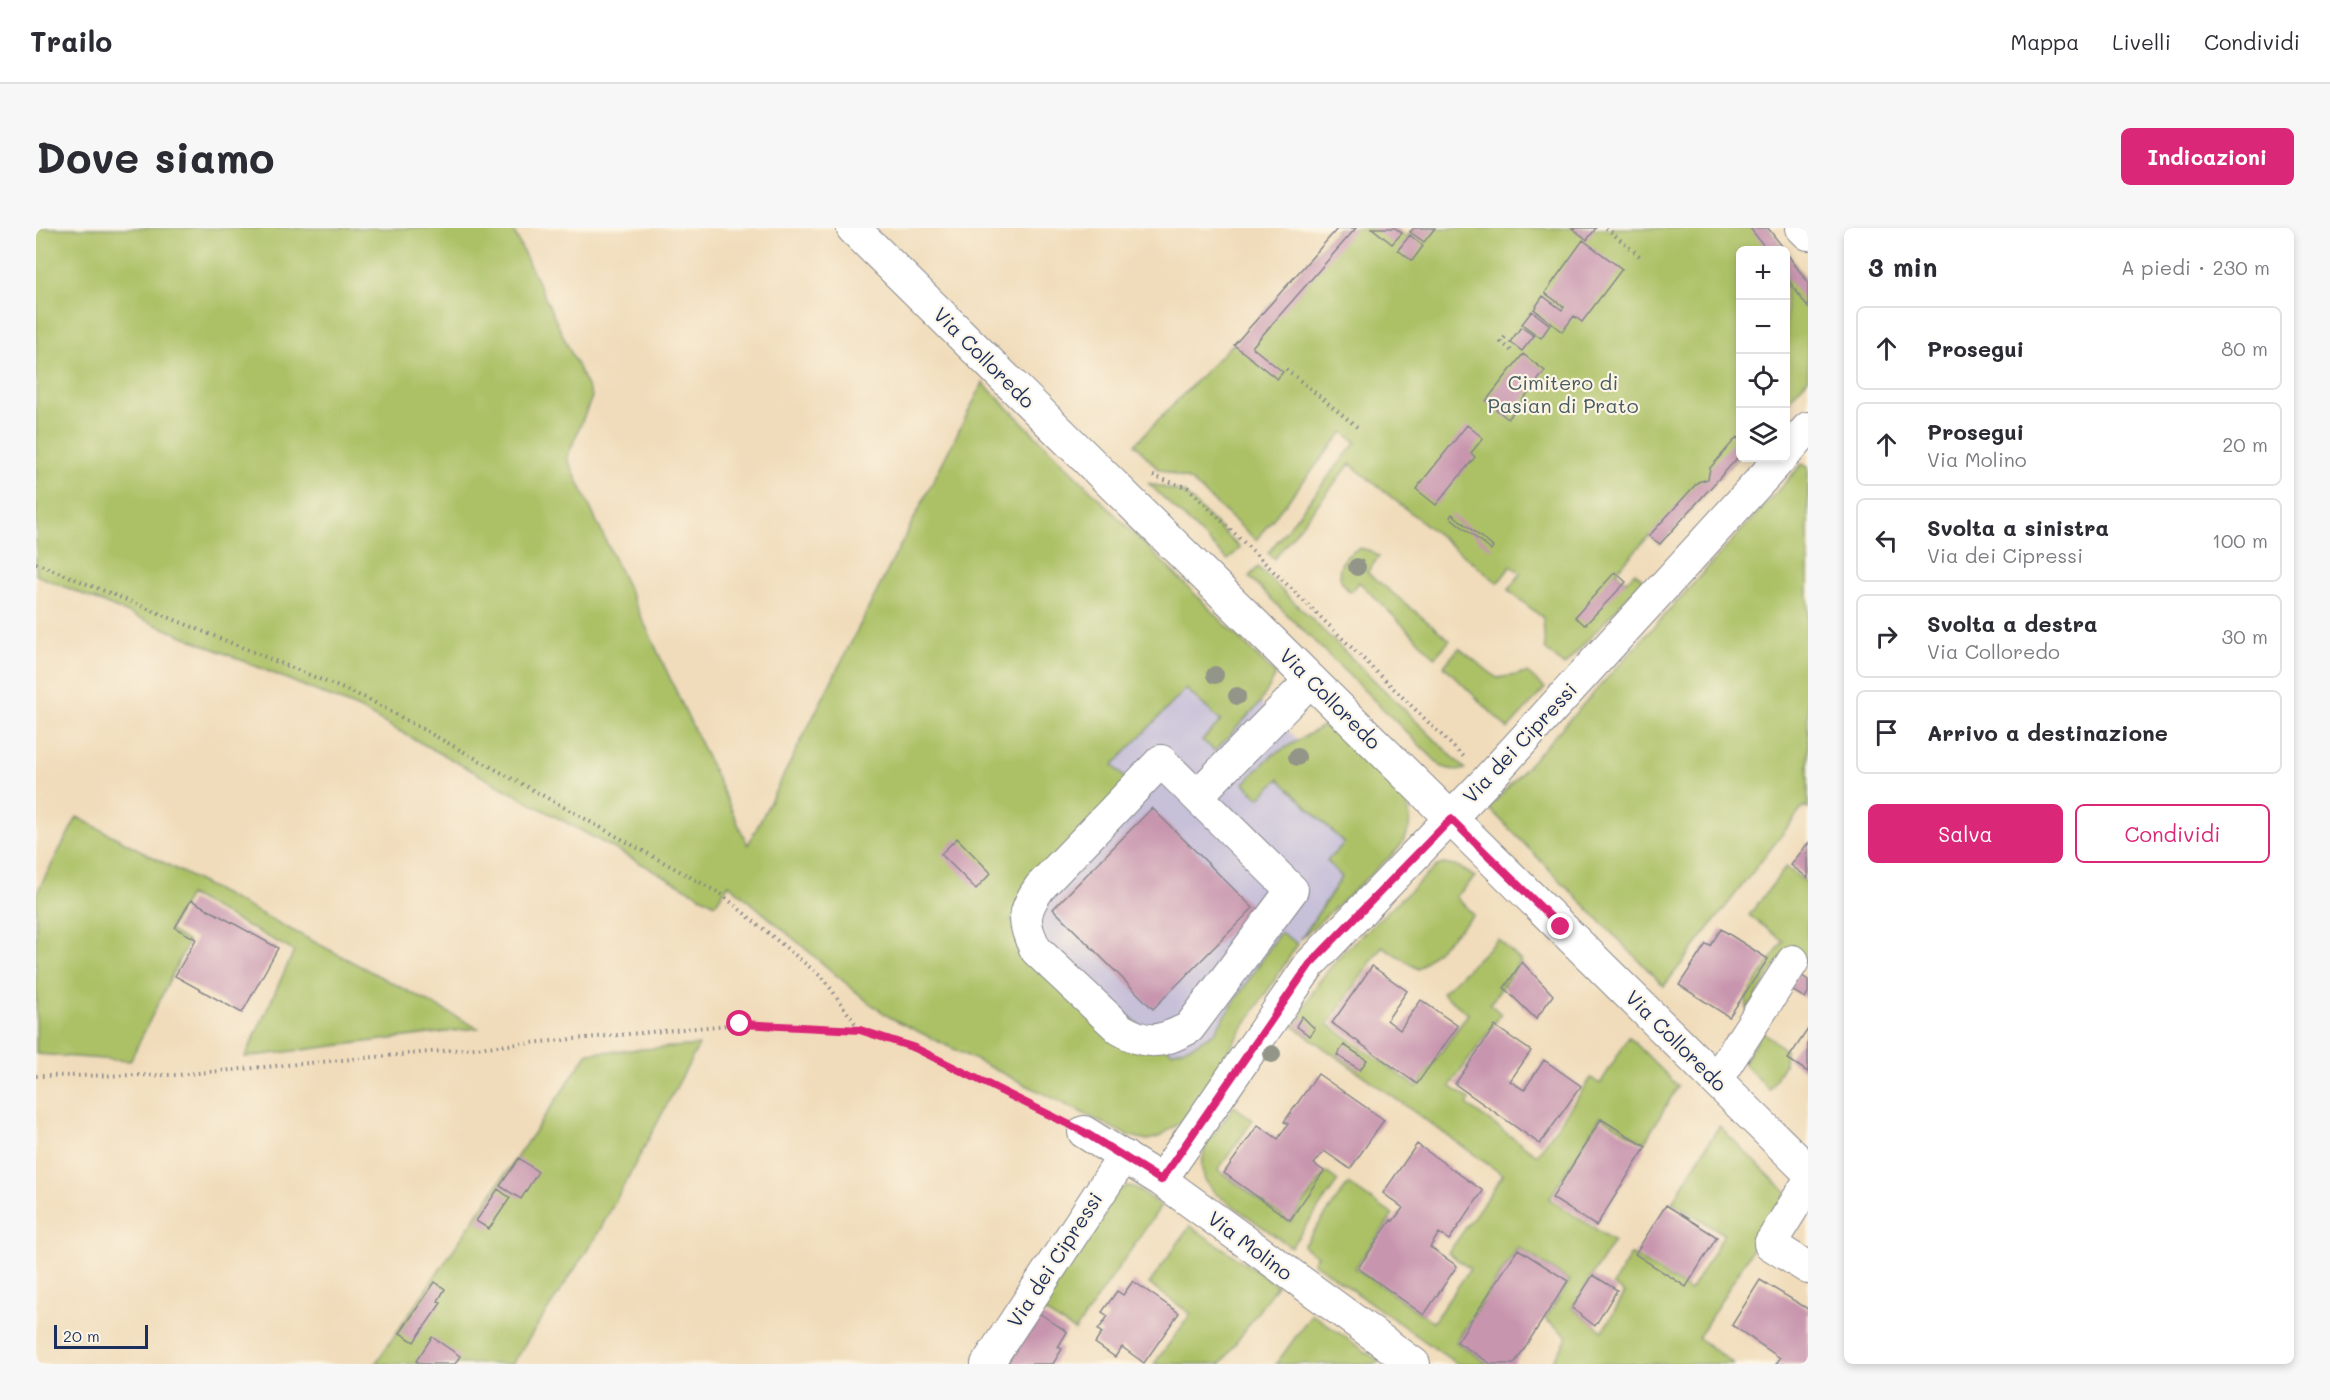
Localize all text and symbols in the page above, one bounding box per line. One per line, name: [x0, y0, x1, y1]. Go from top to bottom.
text: Trailo: [30, 23, 112, 59]
text: Mappa: [2011, 28, 2079, 55]
text: Livelli: [2112, 28, 2171, 55]
text: Condividi: [2204, 28, 2300, 55]
button: Indicazioni: [2121, 128, 2294, 185]
text: Dove siamo: [36, 129, 275, 184]
map controls: [1736, 246, 1790, 462]
button: +: [1736, 246, 1790, 300]
text: 3 min: [1868, 250, 1937, 284]
text: A piedi · 230 m: [2121, 254, 2270, 280]
button: −: [1736, 300, 1790, 354]
street label: Via Colloredo: [929, 301, 1041, 414]
icon: ahead: [1870, 332, 1903, 365]
text: Prosegui: [1927, 334, 2024, 363]
text: 80 m: [2221, 335, 2268, 361]
button: locate: [1736, 354, 1790, 408]
park label: Cimitero di Pasian di Prato: [1487, 369, 1639, 418]
button: layers: [1736, 408, 1790, 462]
text: Prosegui: [1927, 417, 2024, 446]
icon: ahead: [1870, 428, 1903, 461]
text: 20 m: [2222, 431, 2268, 457]
text: Via Molino: [1927, 446, 2027, 472]
text: Svolta a sinistra: [1927, 513, 2109, 542]
icon: left: [1870, 524, 1903, 557]
text: 100 m: [2212, 527, 2268, 553]
text: Via dei Cipressi: [1927, 542, 2083, 568]
text: Svolta a destra: [1927, 609, 2097, 638]
icon: right: [1870, 620, 1903, 653]
text: 30 m: [2222, 623, 2268, 649]
text: Via Colloredo: [1927, 638, 2060, 664]
street label: Via Colloredo: [1275, 642, 1387, 755]
street label: Via dei Cipressi: [1457, 676, 1582, 808]
icon: arrive: [1870, 716, 1903, 749]
text: Arrivo a destinazione: [1927, 718, 2168, 747]
button: Salva: [1868, 804, 2063, 863]
button: Condividi: [2075, 804, 2270, 863]
route end: [1547, 913, 1573, 939]
street label: Via Colloredo: [1621, 984, 1733, 1097]
route start: [726, 1010, 752, 1036]
street label: Via dei Cipressi: [1001, 1187, 1108, 1332]
street label: Via Molino: [1203, 1205, 1298, 1286]
scale bar: [54, 1322, 148, 1350]
text: 20 m: [63, 1325, 100, 1346]

